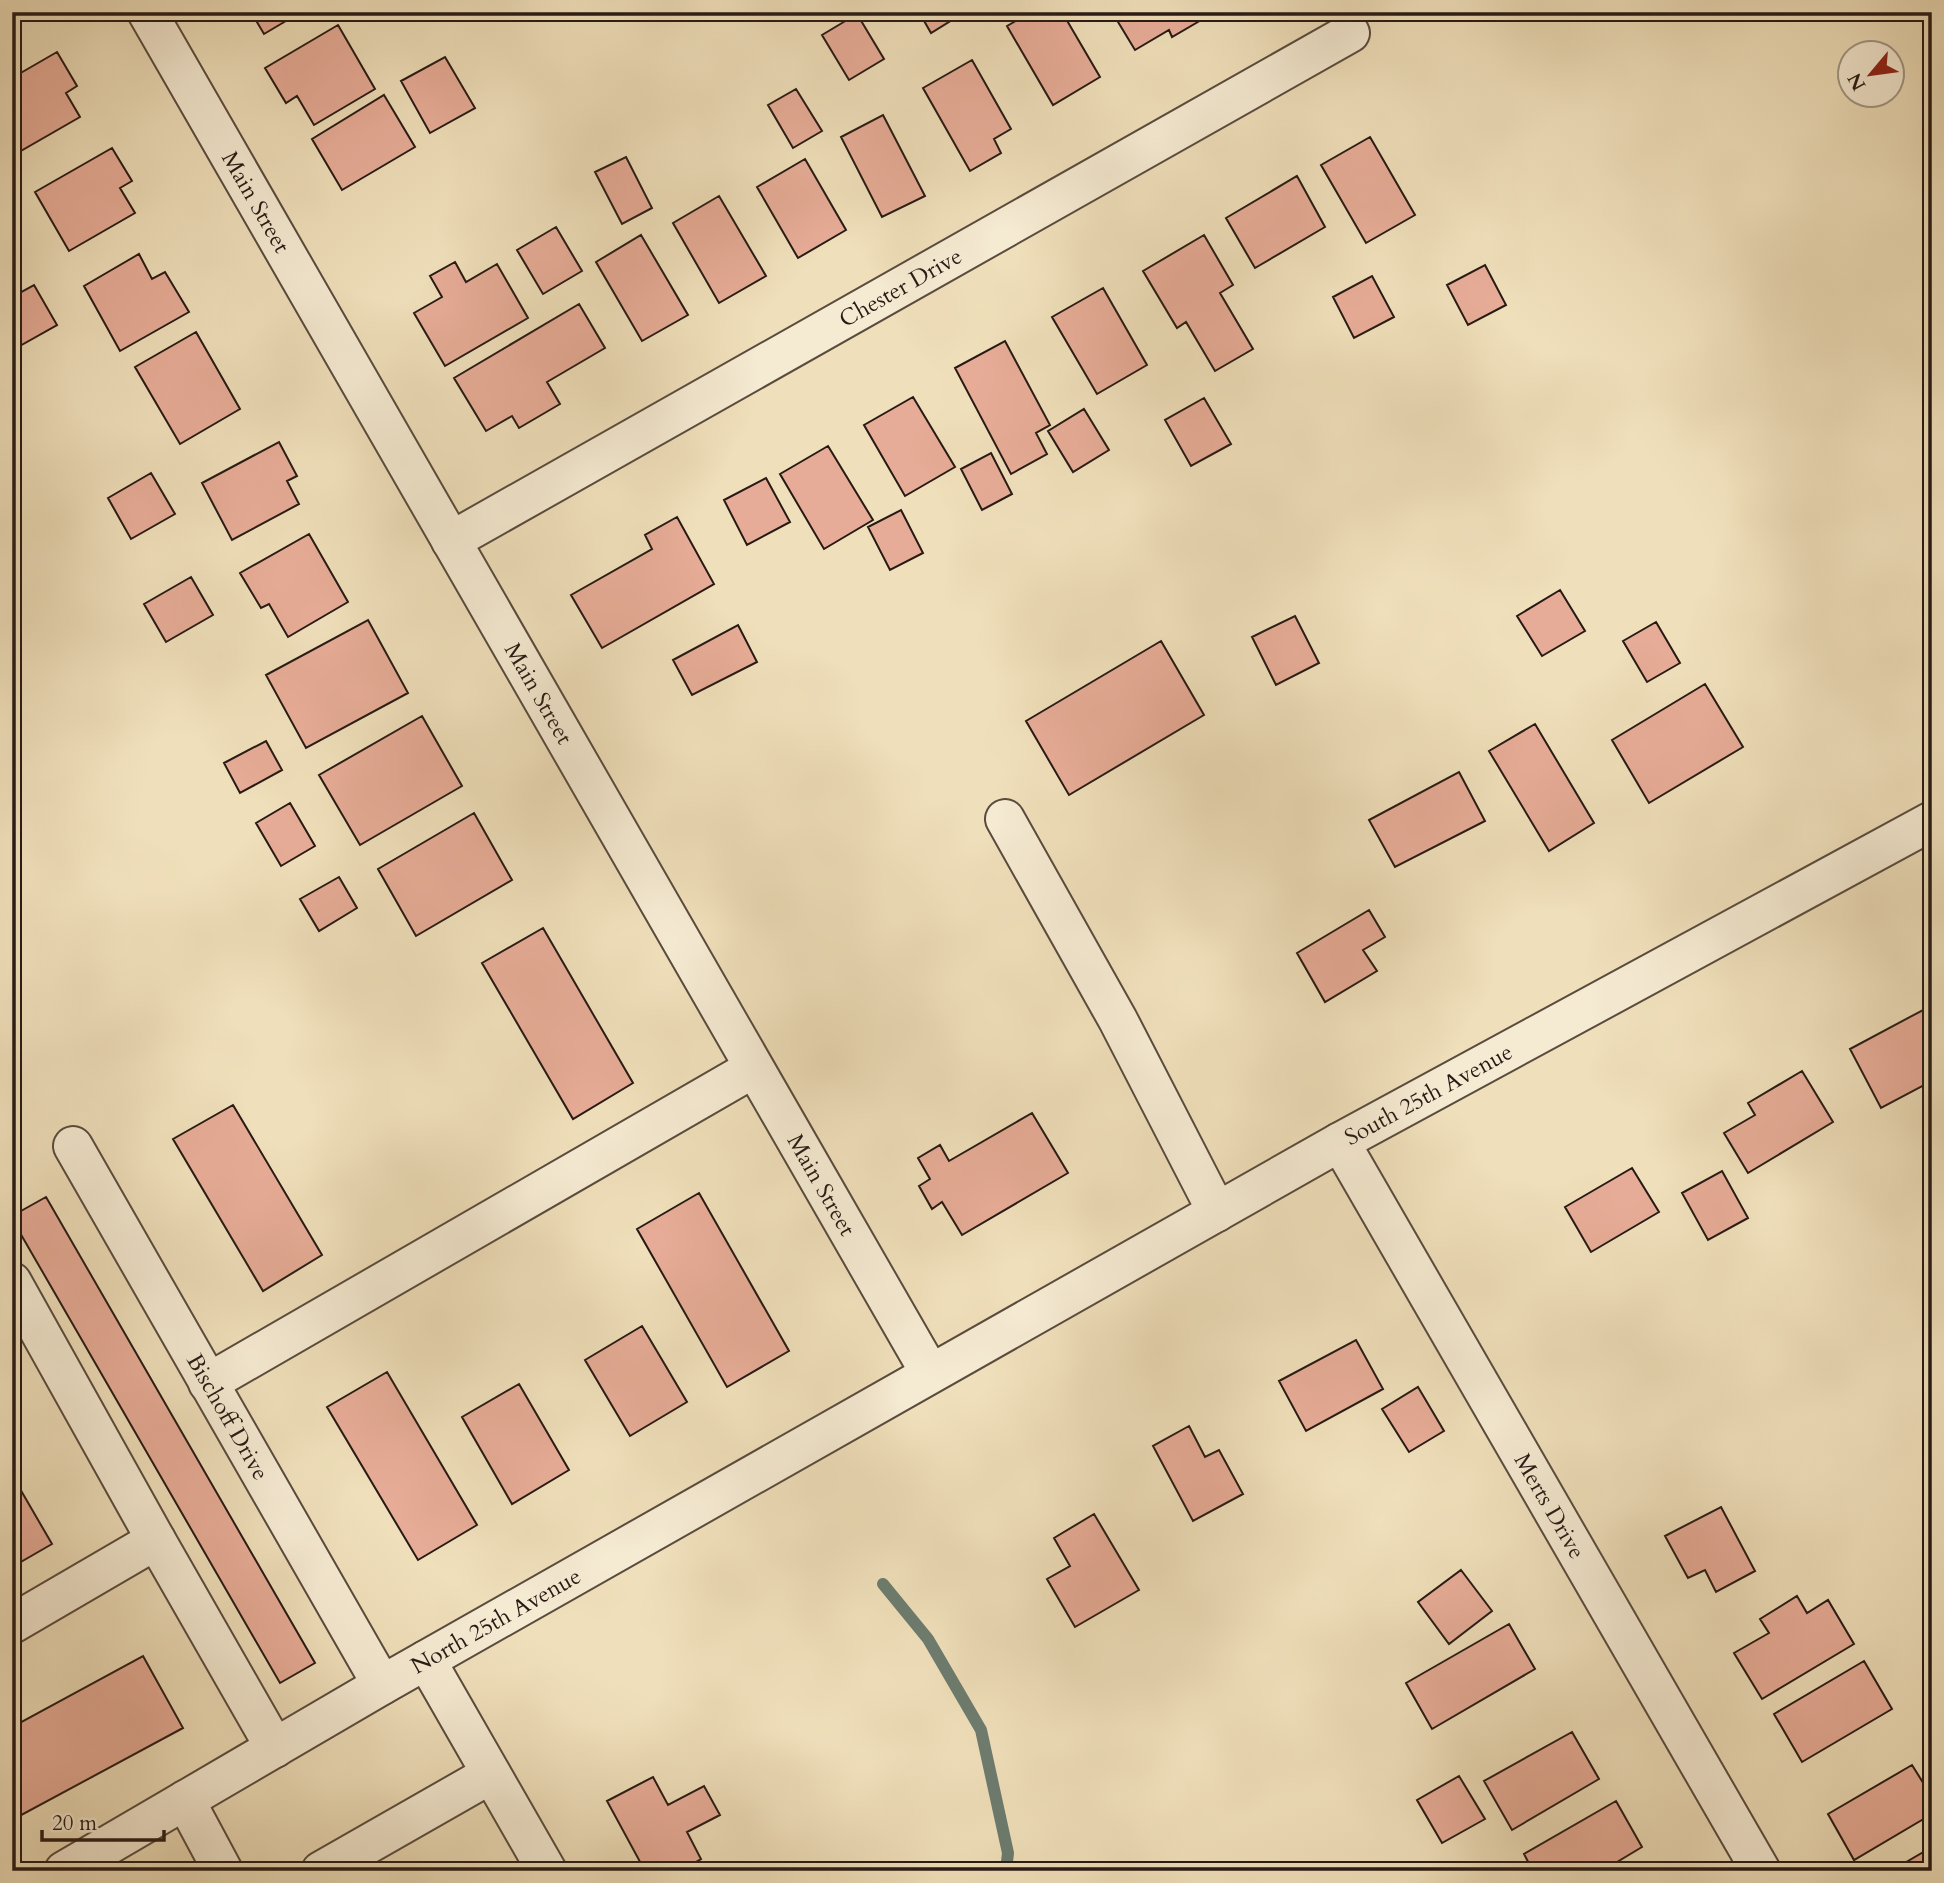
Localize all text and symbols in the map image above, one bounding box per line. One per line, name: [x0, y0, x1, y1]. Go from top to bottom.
north arrow: [1836, 38, 1906, 108]
text: N: [1841, 68, 1872, 95]
street label: Main Street: [214, 145, 297, 259]
street label: Chester Drive: [834, 241, 967, 335]
street label: Main Street: [497, 637, 580, 750]
street label: South 25th Avenue: [1339, 1036, 1518, 1153]
street label: Main Street: [780, 1128, 863, 1242]
street label: Bischoff Drive: [179, 1348, 276, 1486]
street label: Merts Drive: [1507, 1447, 1592, 1565]
street label: North 25th Avenue: [405, 1561, 587, 1682]
scale bar: [42, 1799, 164, 1843]
text: 20 m: [52, 1809, 97, 1838]

